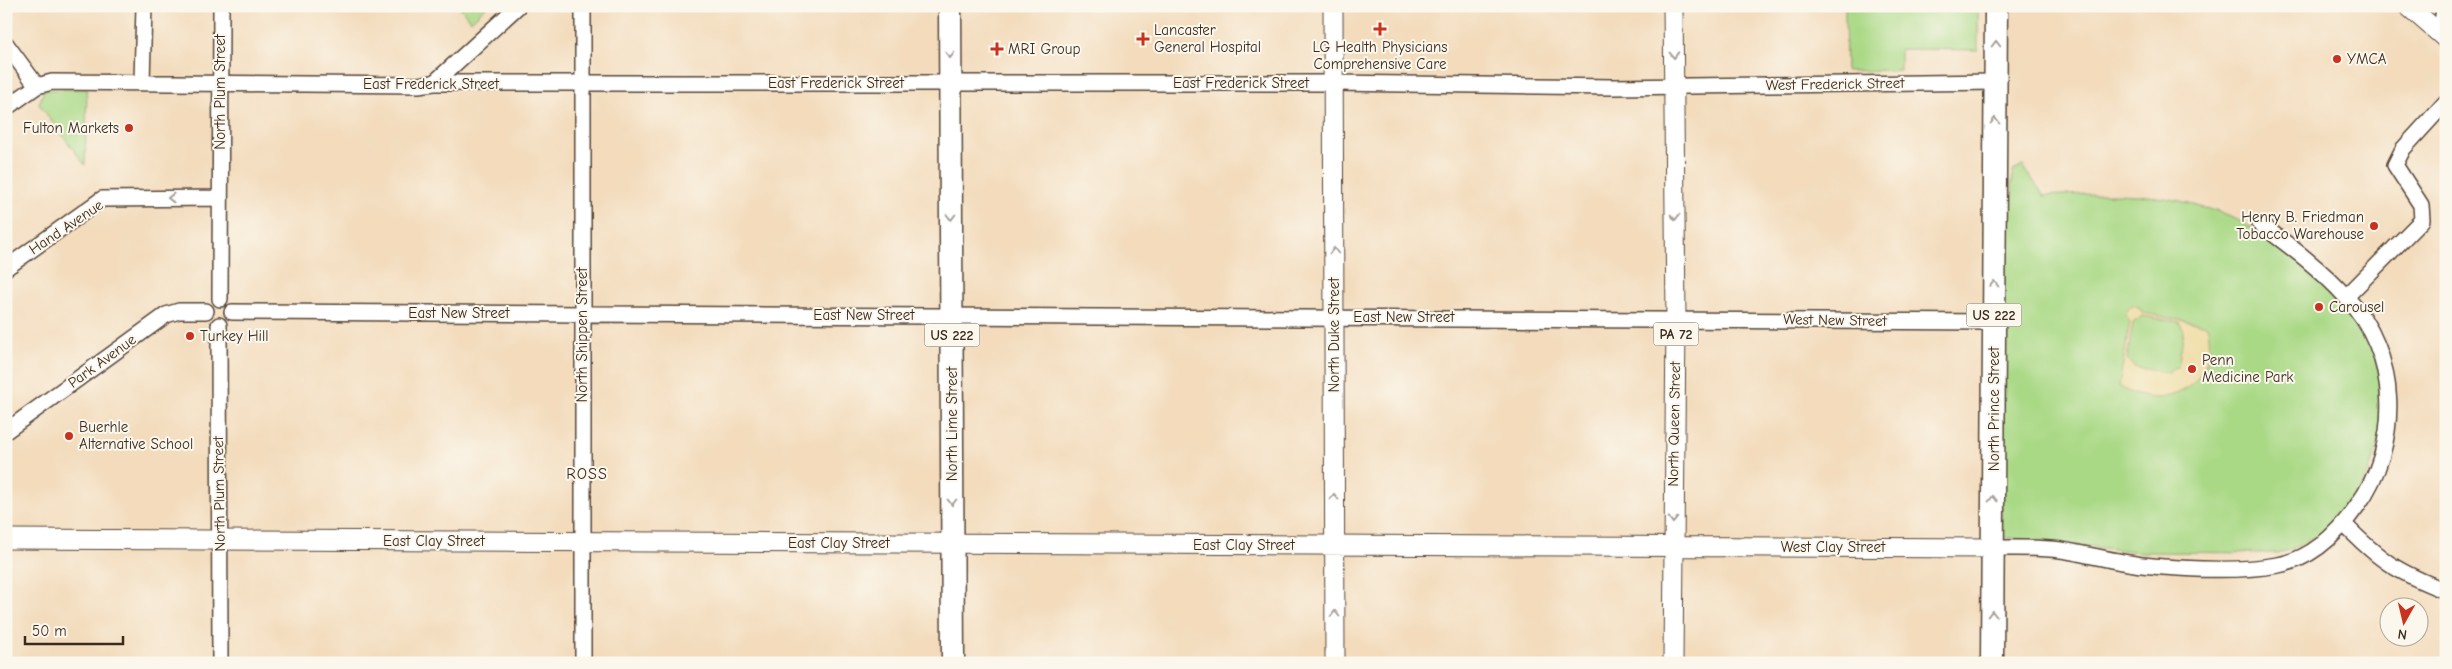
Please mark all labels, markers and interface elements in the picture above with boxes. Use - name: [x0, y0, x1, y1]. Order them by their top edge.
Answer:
- place label: Lancaster General Hospital: [1154, 21, 1261, 56]
- marker: LG Health Physicians Comprehensive Care: [1373, 22, 1387, 36]
- marker: Lancaster General Hospital: [1136, 32, 1150, 46]
- street label: North Plum Street: [211, 34, 229, 150]
- place label: LG Health Physicians Comprehensive Care: [1312, 38, 1448, 73]
- place label: MRI Group: [1008, 40, 1080, 58]
- one-way arrow: [1991, 40, 2001, 48]
- marker: MRI Group: [990, 42, 1004, 56]
- place label: YMCA: [2347, 50, 2387, 68]
- one-way arrow: [945, 51, 956, 59]
- one-way arrow: [1668, 51, 1679, 59]
- marker: YMCA: [2331, 53, 2343, 65]
- street label: East Frederick Street: [768, 74, 905, 92]
- street label: East Frederick Street: [1173, 74, 1310, 92]
- street label: West Frederick Street: [1765, 74, 1905, 94]
- street label: East Frederick Street: [363, 75, 500, 93]
- one-way arrow: [1990, 117, 2000, 125]
- place label: Fulton Markets: [23, 119, 119, 137]
- marker: Fulton Markets: [123, 122, 135, 134]
- one-way arrow: [167, 193, 174, 203]
- street label: Hand Avenue: [26, 195, 107, 258]
- place label: Henry B. Friedman Tobacco Warehouse: [2236, 208, 2364, 243]
- one-way arrow: [946, 214, 956, 222]
- one-way arrow: [1670, 214, 1680, 222]
- marker: Henry B. Friedman Tobacco Warehouse: [2368, 220, 2380, 232]
- one-way arrow: [1329, 247, 1339, 254]
- street label: North Shippen Street: [573, 267, 591, 403]
- street label: North Duke Street: [1325, 277, 1343, 393]
- one-way arrow: [1989, 280, 1999, 288]
- place label: Carousel: [2329, 298, 2384, 316]
- marker: Carousel: [2313, 301, 2325, 313]
- street label: East New Street: [408, 304, 510, 322]
- road number: US 222: [1966, 304, 2022, 326]
- street label: East New Street: [813, 306, 915, 324]
- street label: East New Street: [1353, 308, 1455, 326]
- street label: West New Street: [1783, 310, 1888, 330]
- road number: PA 72: [1654, 322, 1698, 346]
- road number: US 222: [924, 324, 980, 346]
- place label: Turkey Hill: [200, 327, 268, 345]
- street label: Park Avenue: [65, 330, 140, 392]
- marker: Turkey Hill: [184, 330, 196, 342]
- street label: North Prince Street: [1985, 346, 2003, 471]
- place label: Penn Medicine Park: [2202, 351, 2294, 386]
- street label: North Queen Street: [1664, 361, 1684, 487]
- marker: Penn Medicine Park: [2186, 363, 2198, 375]
- street label: North Lime Street: [943, 366, 961, 481]
- place label: Buerhle Alternative School: [79, 418, 193, 453]
- marker: Buerhle Alternative School: [63, 430, 75, 442]
- street label: North Plum Street: [209, 435, 229, 552]
- district label: ROSS: [566, 465, 608, 483]
- one-way arrow: [1329, 492, 1339, 500]
- one-way arrow: [1988, 495, 1998, 502]
- one-way arrow: [947, 499, 957, 507]
- one-way arrow: [1668, 516, 1678, 524]
- street label: East Clay Street: [383, 532, 486, 550]
- street label: East Clay Street: [788, 534, 891, 552]
- street label: East Clay Street: [1193, 536, 1296, 554]
- street label: West Clay Street: [1781, 538, 1886, 556]
- north arrow: [2380, 596, 2430, 646]
- one-way arrow: [1330, 610, 1340, 618]
- one-way arrow: [1987, 610, 1997, 618]
- scale bar: [25, 614, 122, 646]
- text: 50 m: [32, 622, 67, 640]
- text: N: [2397, 625, 2408, 643]

